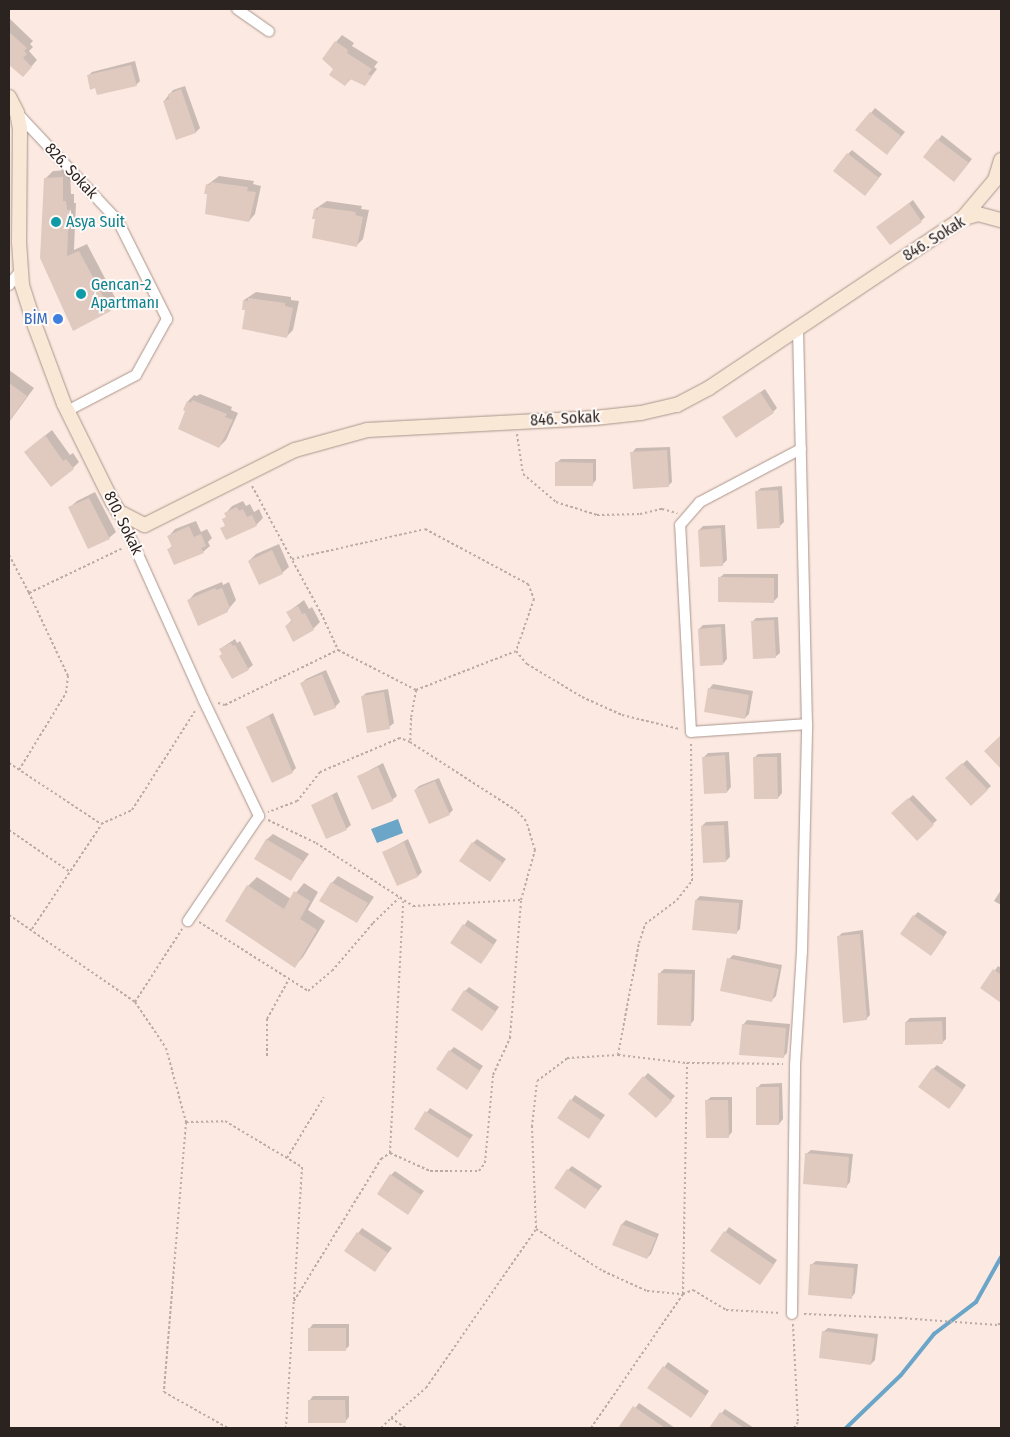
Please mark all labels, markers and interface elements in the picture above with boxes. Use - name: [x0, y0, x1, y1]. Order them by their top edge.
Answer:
- street label: 826. Sokak: [40, 139, 102, 203]
- place label: Asya Suit: [66, 212, 125, 232]
- street label: 846. Sokak: [899, 212, 969, 266]
- marker: Asya Suit: [50, 216, 62, 228]
- place label: Gencan-2 Apartmanı: [91, 275, 159, 313]
- marker: Gencan-2 Apartmanı: [75, 288, 87, 300]
- place label: BİM: [24, 309, 48, 329]
- marker: BİM: [52, 313, 64, 325]
- street label: 846. Sokak: [530, 408, 600, 430]
- street label: 810. Sokak: [99, 488, 147, 558]

